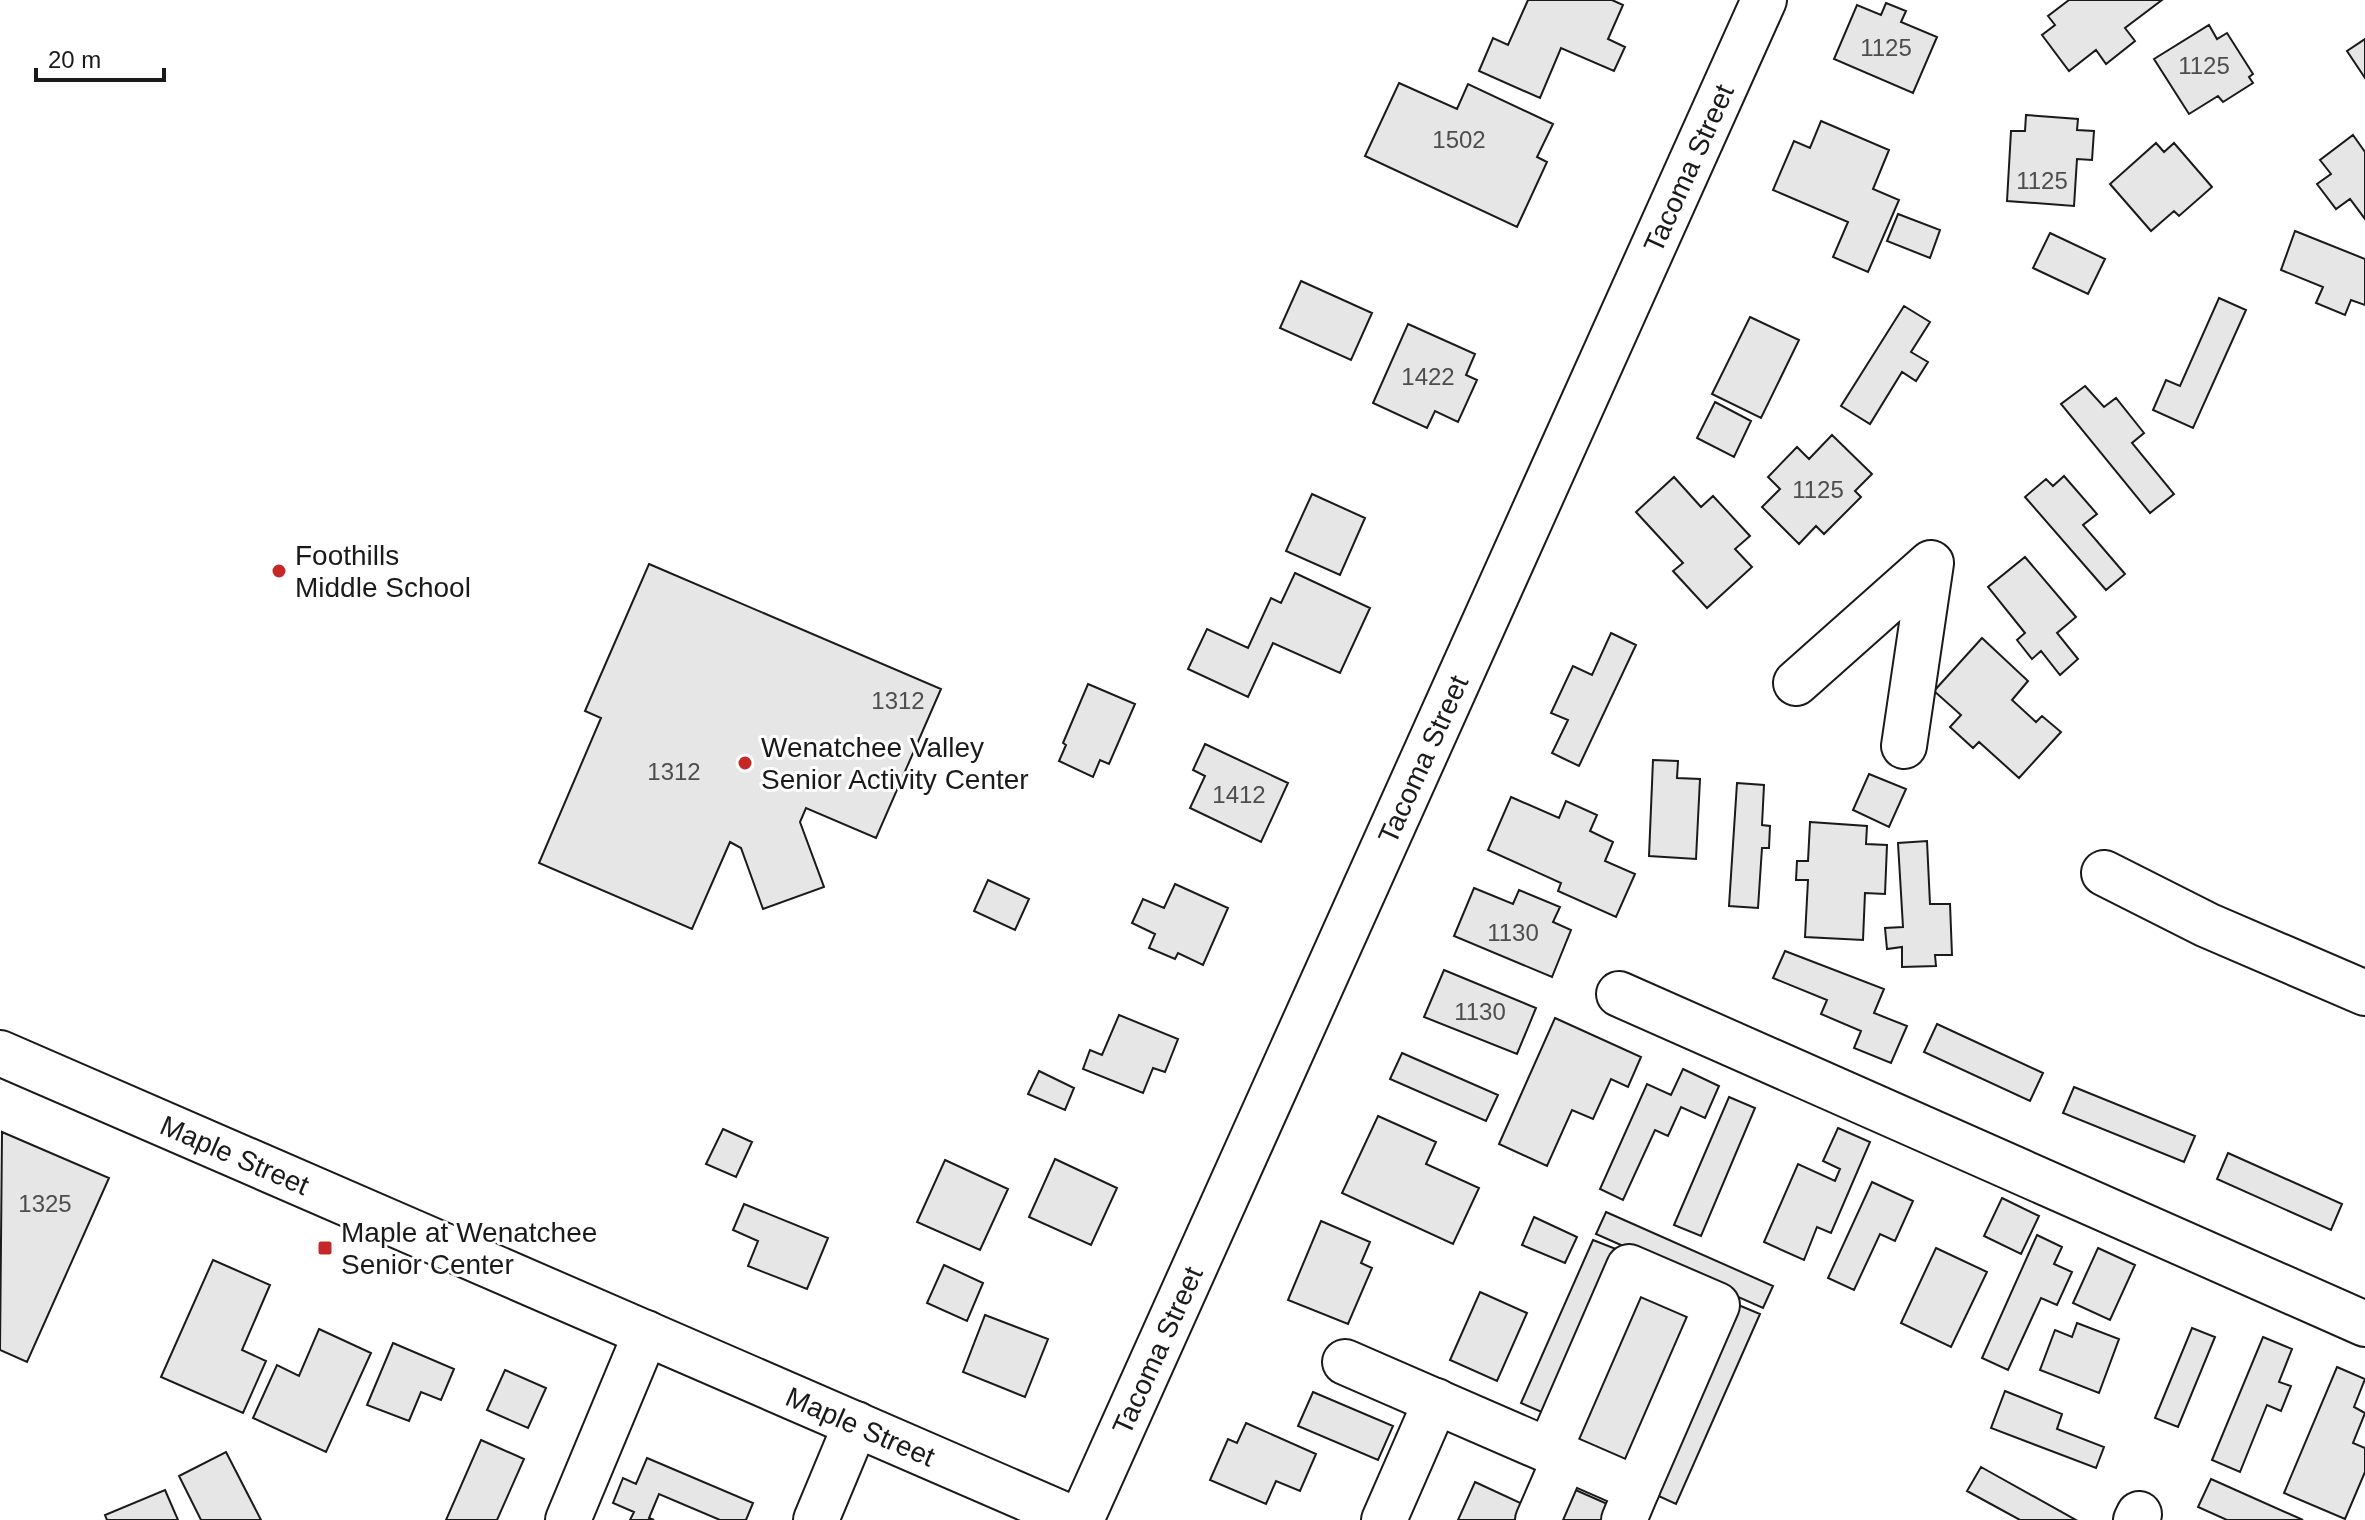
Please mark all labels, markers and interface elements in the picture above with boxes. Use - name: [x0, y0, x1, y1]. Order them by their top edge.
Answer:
- scale bar: [36, 32, 164, 82]
- house number: 1125: [1860, 34, 1912, 61]
- text: 20 m: [48, 46, 101, 73]
- house number: 1125: [2178, 52, 2230, 79]
- street label: Tacoma Street: [1638, 79, 1740, 257]
- house number: 1502: [1432, 126, 1486, 153]
- house number: 1125: [2016, 167, 2068, 194]
- house number: 1422: [1401, 363, 1455, 390]
- house number: 1125: [1792, 476, 1844, 503]
- place label: Foothills Middle School: [295, 540, 471, 603]
- marker: Foothills Middle School: [270, 562, 288, 580]
- street label: Tacoma Street: [1372, 671, 1475, 848]
- house number: 1312: [871, 687, 925, 714]
- place label: Wenatchee Valley Senior Activity Center: [761, 732, 1029, 795]
- marker: Wenatchee Valley Senior Activity Center: [736, 754, 754, 772]
- house number: 1312: [647, 758, 701, 785]
- house number: 1412: [1212, 781, 1266, 808]
- house number: 1130: [1487, 919, 1539, 946]
- house number: 1130: [1454, 998, 1506, 1025]
- street label: Maple Street: [156, 1110, 314, 1201]
- house number: 1325: [18, 1190, 72, 1217]
- place label: Maple at Wenatchee Senior Center: [341, 1217, 597, 1280]
- marker: Maple at Wenatchee Senior Center: [316, 1239, 334, 1257]
- street label: Tacoma Street: [1107, 1262, 1209, 1439]
- street label: Maple Street: [781, 1381, 939, 1473]

